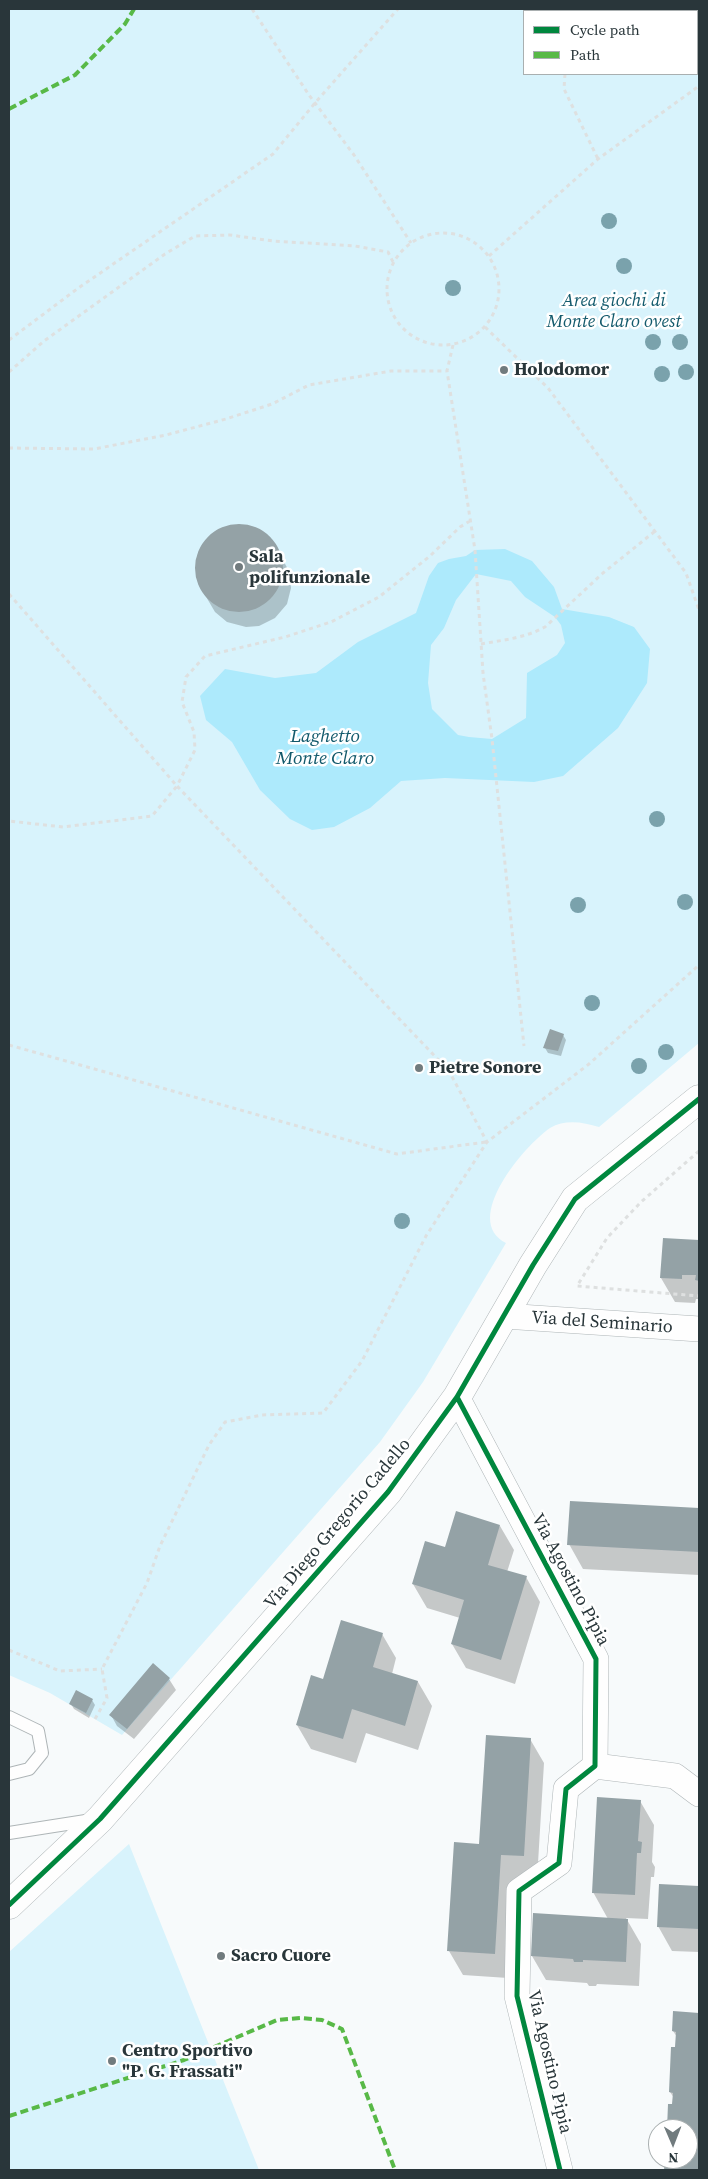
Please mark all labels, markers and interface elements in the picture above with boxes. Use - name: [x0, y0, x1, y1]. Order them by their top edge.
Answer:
- legend: [523, 10, 698, 75]
- text: Cycle path: [570, 19, 640, 40]
- text: Path: [570, 44, 600, 65]
- park label: Area giochi di Monte Claro ovest: [547, 290, 681, 332]
- place label: Holodomor: [514, 359, 609, 381]
- marker: Holodomor: [498, 364, 510, 376]
- place label: Sala polifunzionale: [249, 546, 370, 588]
- marker: Sala polifunzionale: [233, 561, 245, 573]
- water label: Laghetto Monte Claro: [276, 726, 374, 770]
- place label: Pietre Sonore: [429, 1057, 541, 1079]
- marker: Pietre Sonore: [413, 1062, 425, 1074]
- street label: Via del Seminario: [530, 1307, 674, 1339]
- street label: Via Diego Gregorio Cadello: [260, 1434, 416, 1614]
- street label: Via Agostino Pipia: [526, 1510, 614, 1650]
- place label: Sacro Cuore: [231, 1945, 331, 1967]
- marker: Sacro Cuore: [215, 1950, 227, 1962]
- street label: Via Agostino Pipia: [522, 1988, 576, 2136]
- place label: Centro Sportivo "P. G. Frassati": [122, 2040, 253, 2082]
- marker: Centro Sportivo "P. G. Frassati": [106, 2055, 118, 2067]
- north arrow: [648, 2119, 698, 2169]
- text: N: [668, 2148, 679, 2168]

